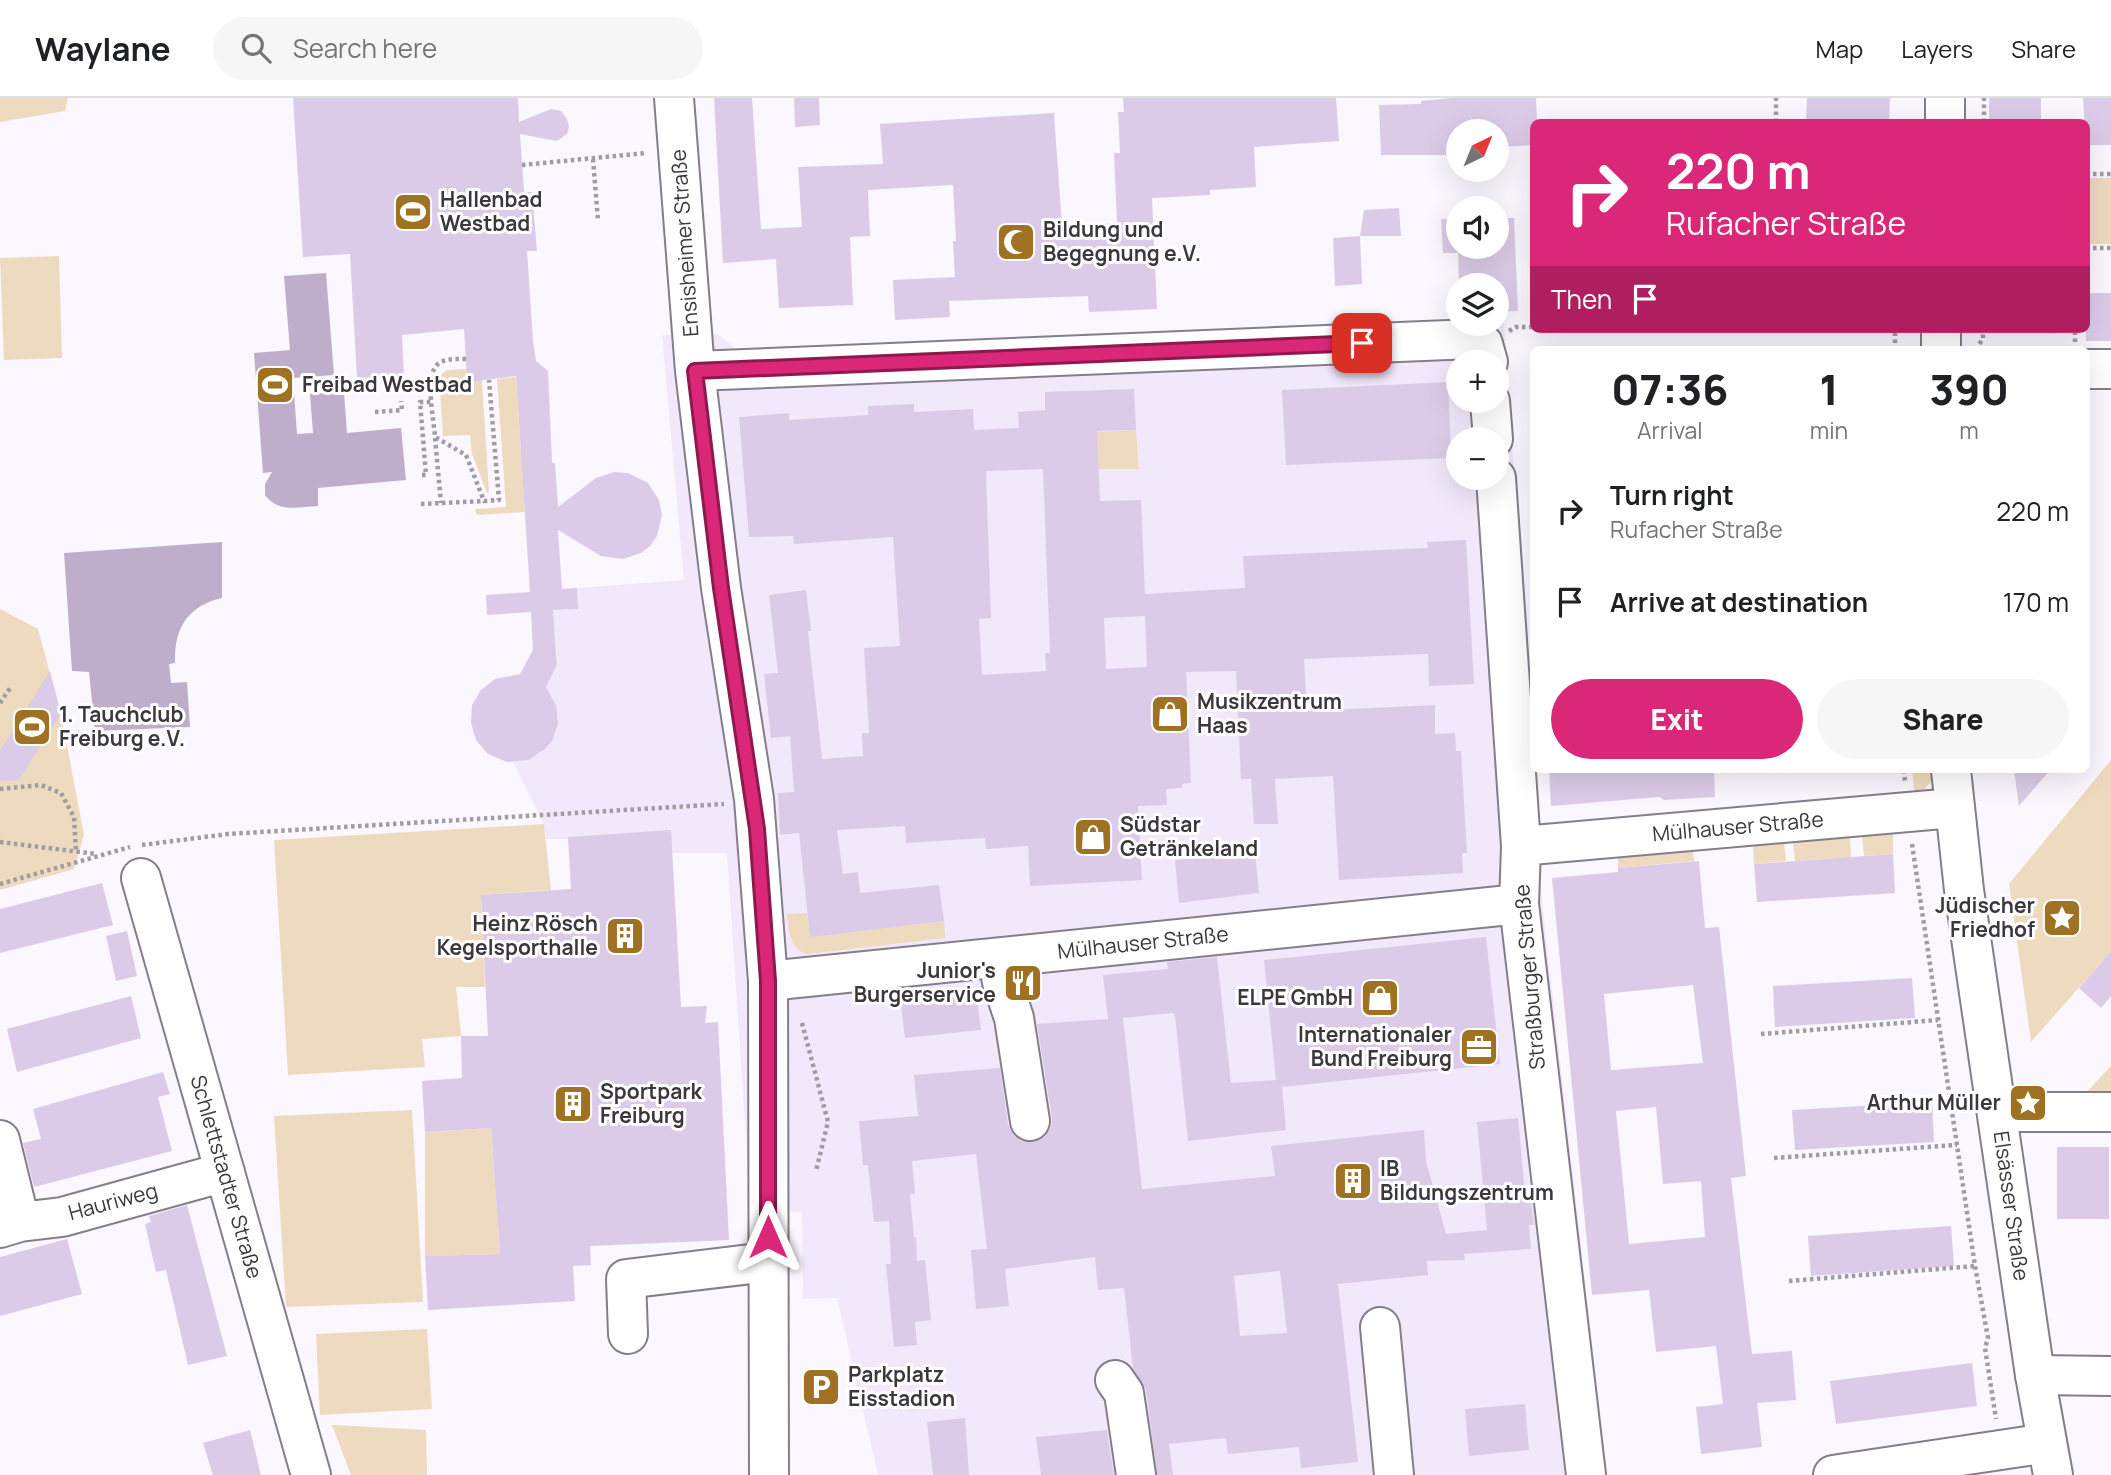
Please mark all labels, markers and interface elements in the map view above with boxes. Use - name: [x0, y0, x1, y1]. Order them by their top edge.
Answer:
- search box: [213, 17, 703, 80]
- text: Waylane: [35, 26, 171, 71]
- icon: search: [237, 29, 275, 67]
- text: Search here: [293, 30, 437, 66]
- text: Map: [1816, 32, 1863, 65]
- text: Layers: [1901, 32, 1973, 65]
- text: Share: [2011, 32, 2076, 65]
- north arrow: [1446, 119, 1508, 182]
- map controls: [1446, 119, 1509, 490]
- text: 220 m: [1666, 137, 1810, 204]
- icon: right: [1551, 147, 1642, 238]
- street label: Ensisheimer Straße: [663, 148, 705, 338]
- place label: Hallenbad Westbad: [440, 185, 542, 237]
- sports icon: Hallenbad Westbad: [392, 191, 434, 233]
- button: sound: [1446, 196, 1509, 259]
- text: Rufacher Straße: [1666, 201, 1906, 245]
- place label: Bildung und Begegnung e.V.: [1043, 215, 1201, 267]
- mosque icon: Bildung und Begegnung e.V.: [995, 221, 1037, 263]
- button: layers: [1446, 273, 1509, 336]
- icon: arrive: [1626, 280, 1664, 318]
- text: Then: [1551, 281, 1612, 317]
- pin: [1332, 313, 1392, 373]
- icon: arrive: [1343, 324, 1381, 362]
- button: +: [1446, 350, 1509, 413]
- text: 07:36: [1611, 360, 1728, 418]
- text: 1: [1819, 360, 1838, 418]
- text: 390: [1929, 360, 2009, 418]
- sports icon: Freibad Westbad: [254, 364, 296, 406]
- place label: Freibad Westbad: [302, 370, 472, 398]
- text: Arrival: [1637, 414, 1703, 446]
- text: min: [1810, 414, 1848, 446]
- text: m: [1959, 414, 1979, 446]
- button: −: [1446, 427, 1509, 490]
- text: Turn right: [1610, 477, 1734, 513]
- icon: right: [1551, 492, 1589, 530]
- text: 220 m: [1996, 493, 2069, 529]
- text: Rufacher Straße: [1610, 513, 1783, 545]
- icon: arrive: [1551, 583, 1589, 621]
- text: Arrive at destination: [1610, 584, 1868, 620]
- text: 170 m: [2003, 584, 2069, 620]
- button: Exit: [1551, 679, 1803, 759]
- button: Share: [1817, 679, 2069, 759]
- place label: Musikzentrum Haas: [1197, 687, 1342, 739]
- shop icon: Musikzentrum Haas: [1149, 693, 1191, 735]
- place label: 1. Tauchclub Freiburg e.V.: [59, 700, 185, 752]
- sports icon: 1. Tauchclub Freiburg e.V.: [11, 706, 53, 748]
- street label: Mülhauser Straße: [1651, 805, 1825, 847]
- place label: Südstar Getränkeland: [1120, 810, 1258, 862]
- shop icon: Südstar Getränkeland: [1072, 816, 1114, 858]
- street label: Straßburger Straße: [1507, 883, 1551, 1071]
- place label: Jüdischer Friedhof: [1935, 891, 2035, 943]
- place icon: Jüdischer Friedhof: [2041, 897, 2083, 939]
- place label: Heinz Rösch Kegelsporthalle: [437, 909, 598, 961]
- building icon: Heinz Rösch Kegelsporthalle: [604, 915, 646, 957]
- street label: Mülhauser Straße: [1056, 919, 1230, 965]
- place label: Junior's Burgerservice: [854, 956, 996, 1008]
- restaurant icon: Junior's Burgerservice: [1002, 962, 1044, 1004]
- shop icon: ELPE GmbH: [1359, 977, 1401, 1019]
- place label: ELPE GmbH: [1237, 983, 1353, 1011]
- place label: Internationaler Bund Freiburg: [1298, 1020, 1452, 1072]
- office icon: Internationaler Bund Freiburg: [1458, 1026, 1500, 1068]
- street label: Schlettstadter Straße: [185, 1072, 269, 1282]
- place label: Sportpark Freiburg: [600, 1077, 703, 1129]
- place icon: Arthur Müller: [2007, 1082, 2049, 1124]
- building icon: Sportpark Freiburg: [552, 1083, 594, 1125]
- place label: Arthur Müller: [1867, 1088, 2001, 1116]
- street label: Elsässer Straße: [1988, 1129, 2036, 1282]
- place label: IB Bildungszentrum: [1380, 1154, 1554, 1206]
- building icon: IB Bildungszentrum: [1332, 1160, 1374, 1202]
- street label: Hauriweg: [65, 1176, 161, 1226]
- position arrow: [731, 1200, 805, 1274]
- place label: Parkplatz Eisstadion: [848, 1360, 955, 1412]
- parking icon: Parkplatz Eisstadion: [800, 1366, 842, 1408]

